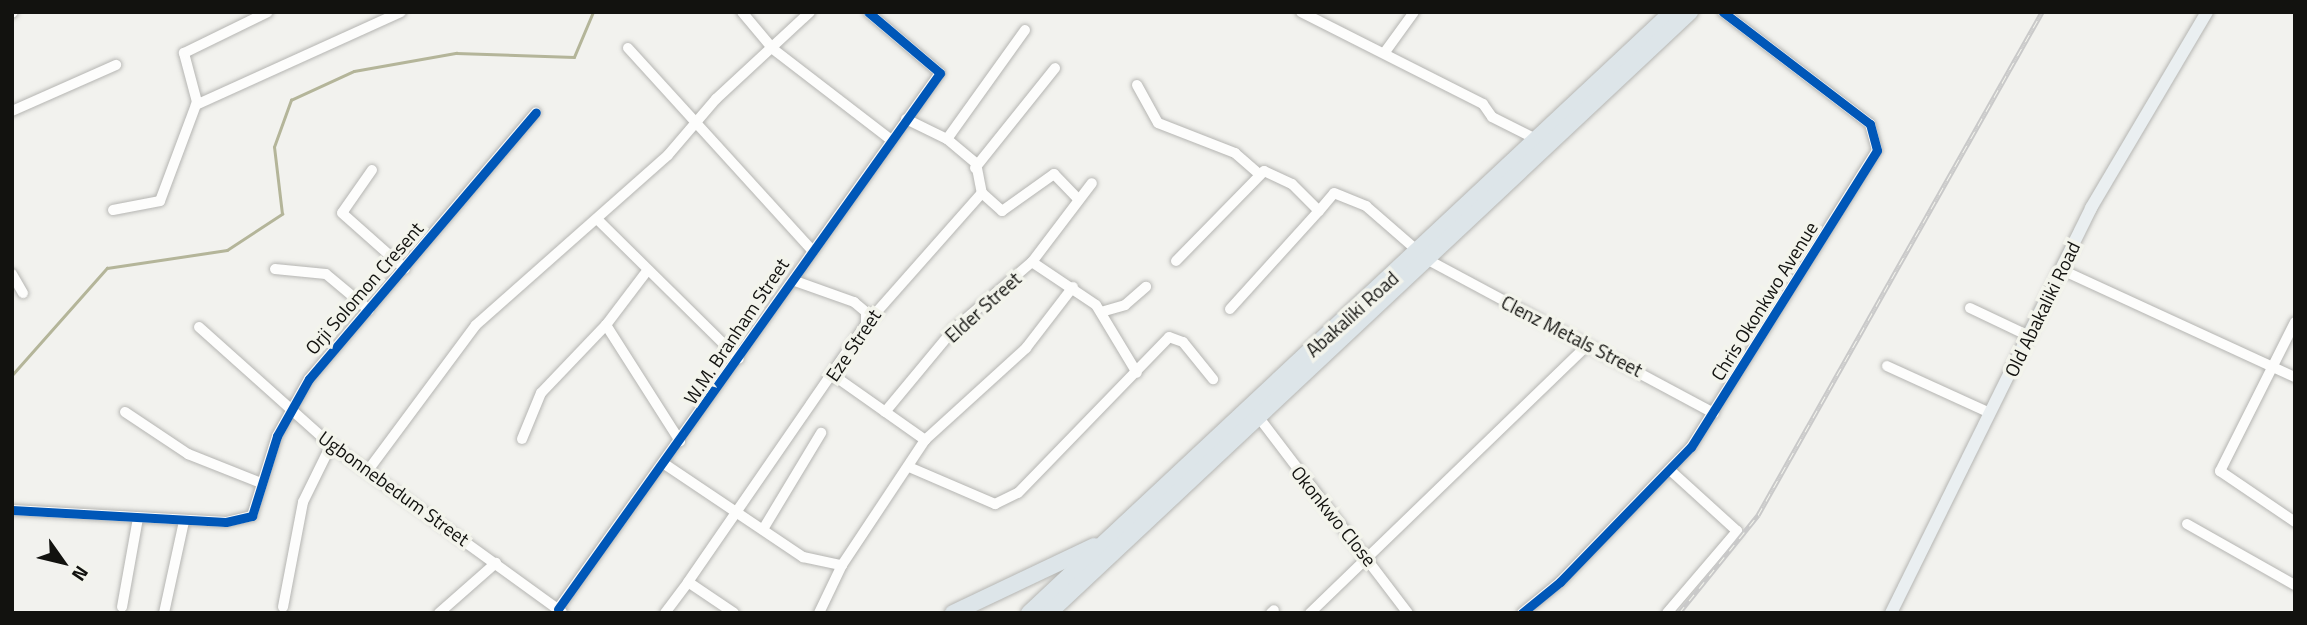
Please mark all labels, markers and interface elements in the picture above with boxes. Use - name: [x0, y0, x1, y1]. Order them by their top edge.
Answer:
- street label: Orji Solomon Cresent: [300, 217, 428, 359]
- street label: Chris Okonkwo Avenue: [1706, 217, 1822, 385]
- street label: Old Abakaliki Road: [1999, 238, 2085, 380]
- street label: W.M. Branham Street: [679, 254, 793, 408]
- street label: Elder Street: [940, 267, 1026, 347]
- street label: Abakaliki Road: [1301, 267, 1403, 361]
- street label: Clenz Metals Street: [1498, 291, 1646, 381]
- street label: Eze Street: [821, 305, 885, 385]
- street label: Ugbonnebedum Street: [314, 426, 474, 550]
- street label: Okonkwo Close: [1287, 461, 1381, 571]
- north arrow: [28, 527, 98, 597]
- text: N: [65, 560, 97, 588]

